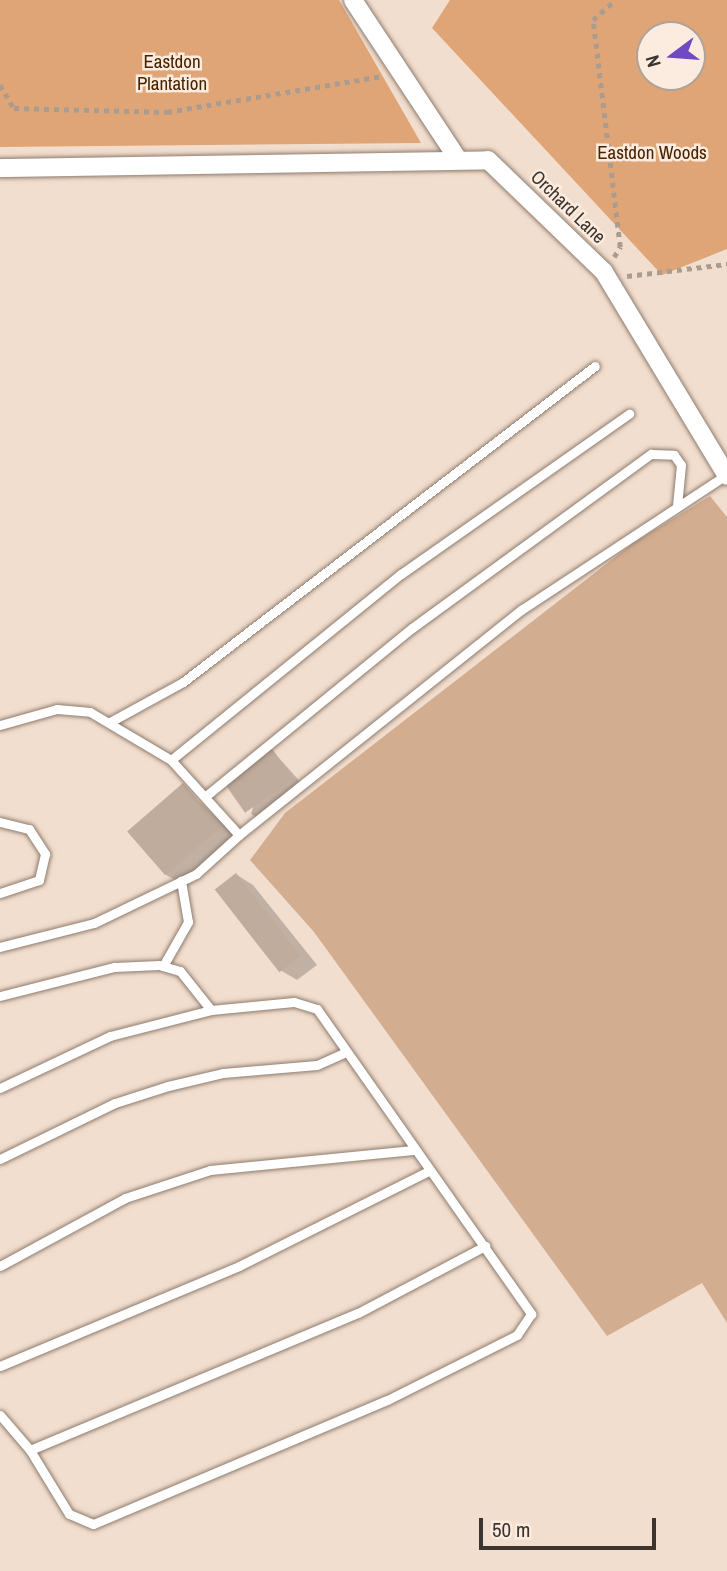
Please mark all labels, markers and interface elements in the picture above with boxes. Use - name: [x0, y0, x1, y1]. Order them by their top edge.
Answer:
- north arrow: [636, 21, 706, 91]
- park label: Eastdon Plantation: [137, 51, 207, 95]
- text: N: [639, 52, 667, 70]
- park label: Eastdon Woods: [597, 142, 707, 164]
- street label: Orchard Lane: [526, 166, 610, 248]
- scale bar: [482, 1504, 659, 1548]
- text: 50 m: [492, 1515, 530, 1544]

